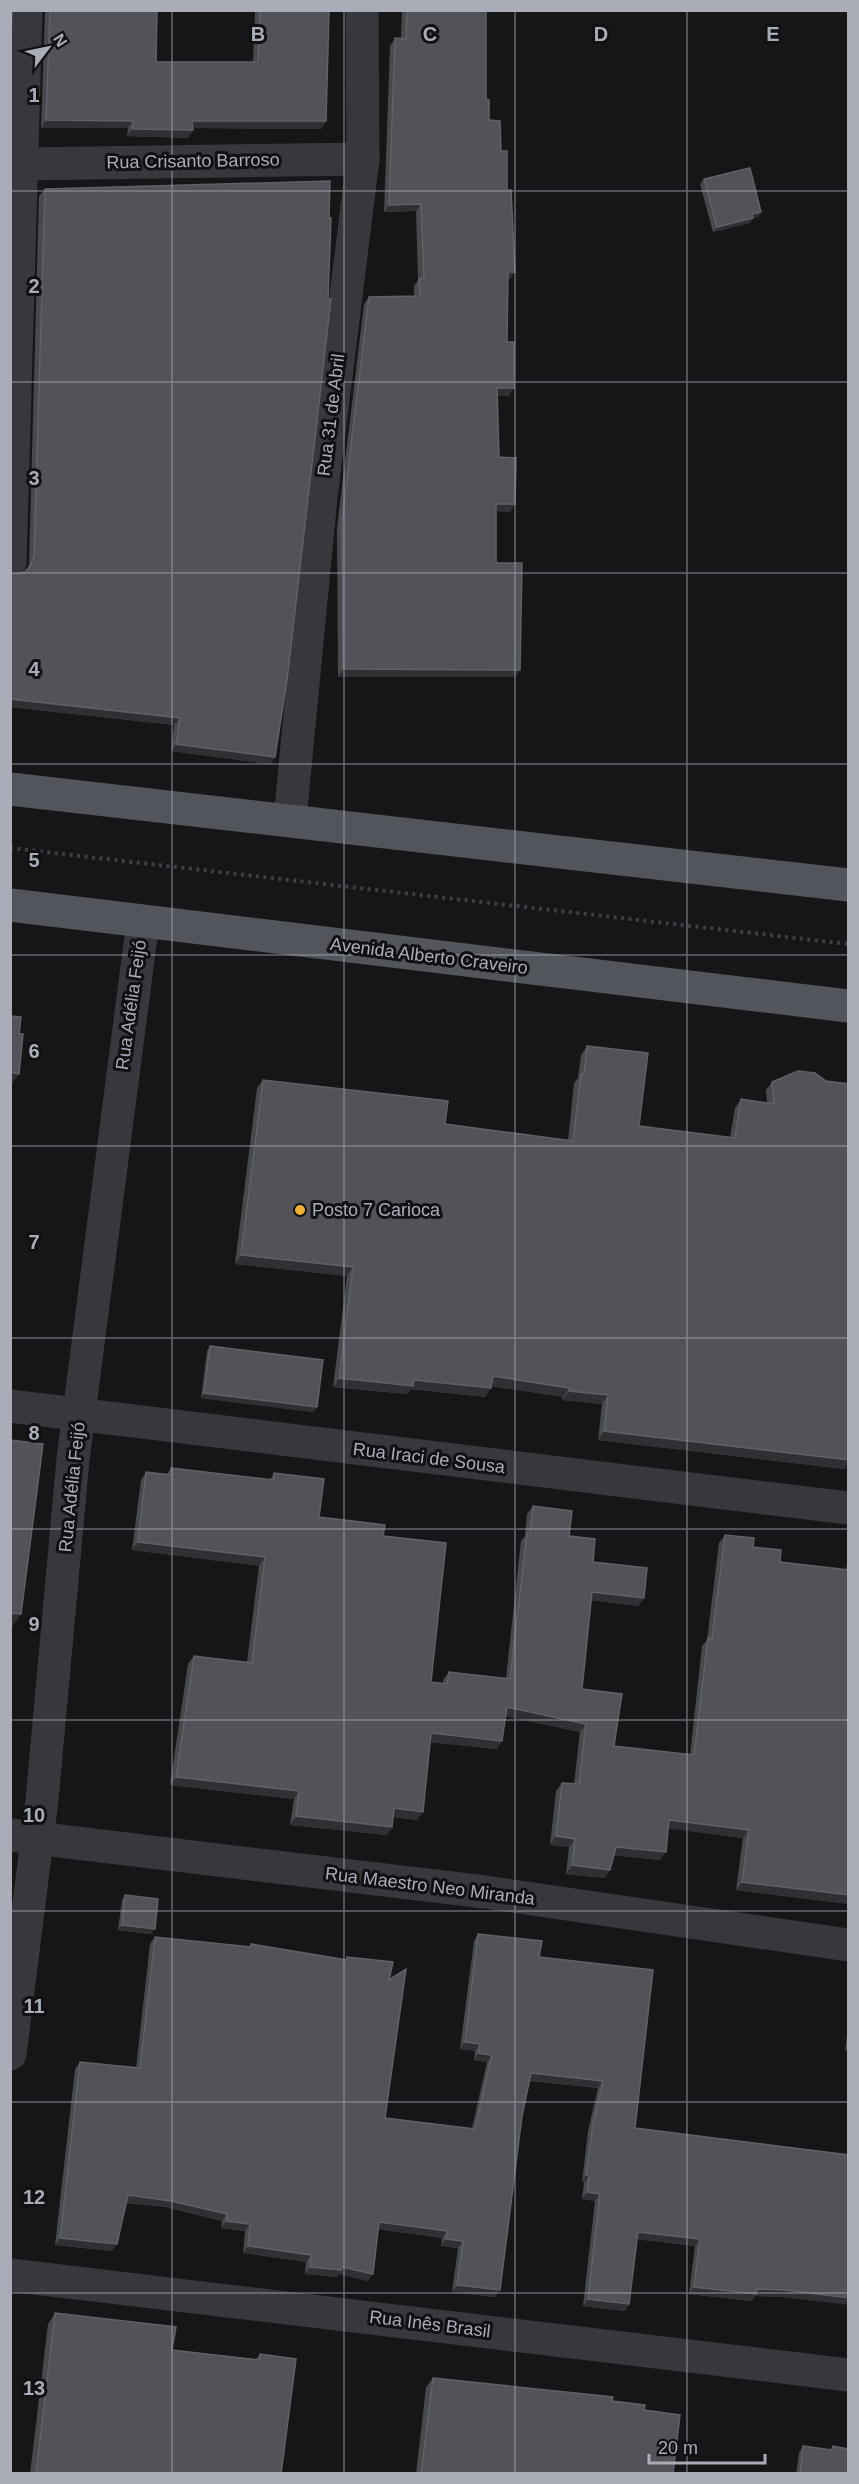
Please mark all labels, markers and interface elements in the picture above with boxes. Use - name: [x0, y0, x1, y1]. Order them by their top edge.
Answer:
- north arrow: [18, 18, 78, 78]
- text: B: [251, 23, 265, 45]
- text: C: [423, 23, 437, 45]
- text: D: [594, 23, 608, 45]
- text: E: [766, 23, 780, 45]
- text: N: [50, 31, 71, 50]
- text: 1: [28, 84, 40, 106]
- street label: Rua Crisanto Barroso: [106, 149, 280, 173]
- text: 2: [28, 275, 40, 297]
- street label: Rua 31 de Abril: [314, 353, 348, 477]
- text: 3: [28, 467, 40, 489]
- text: 4: [28, 658, 40, 680]
- text: 5: [28, 849, 40, 871]
- street label: Avenida Alberto Craveiro: [329, 934, 529, 978]
- street label: Rua Adélia Feijó: [112, 939, 150, 1071]
- text: 6: [28, 1040, 40, 1062]
- place label: Posto 7 Carioca: [312, 1200, 441, 1220]
- marker: Posto 7 Carioca: [293, 1203, 307, 1217]
- text: 7: [28, 1231, 40, 1253]
- street label: Rua Adélia Feijó: [55, 1421, 89, 1553]
- text: 8: [28, 1422, 40, 1444]
- street label: Rua Iraci de Sousa: [352, 1439, 507, 1477]
- text: 9: [28, 1613, 40, 1635]
- text: 10: [23, 1804, 45, 1826]
- street label: Rua Maestro Neo Miranda: [324, 1863, 537, 1909]
- text: 11: [23, 1995, 45, 2017]
- text: 12: [23, 2186, 45, 2208]
- street label: Rua Inês Brasil: [368, 2307, 492, 2341]
- text: 13: [23, 2377, 45, 2399]
- scale bar: [649, 2427, 764, 2465]
- text: 20 m: [658, 2438, 698, 2458]

